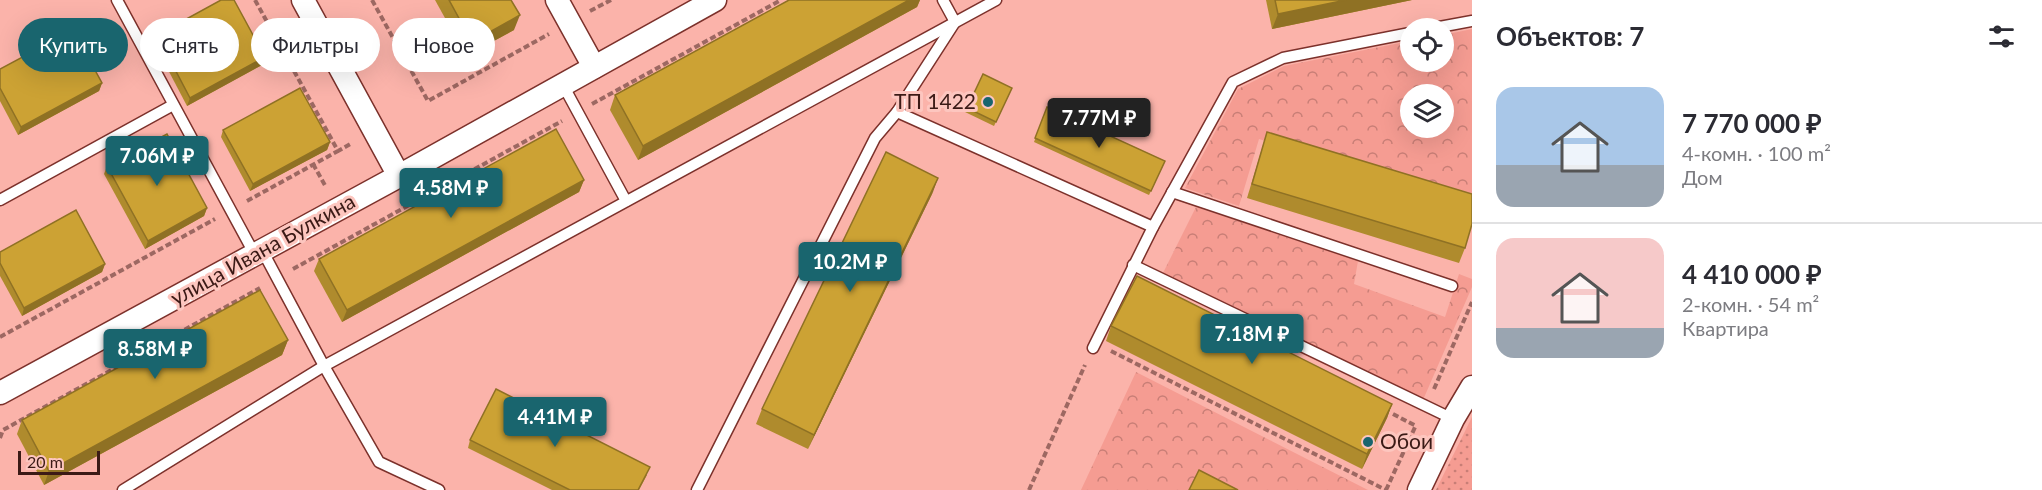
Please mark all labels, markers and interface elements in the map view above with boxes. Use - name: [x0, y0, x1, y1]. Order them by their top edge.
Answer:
- chip: Купить: [18, 18, 128, 72]
- chip: Снять: [140, 18, 239, 72]
- chip: Фильтры: [251, 18, 380, 72]
- chip: Новое: [392, 18, 495, 72]
- map controls: [1400, 18, 1454, 138]
- button: locate: [1400, 18, 1454, 72]
- text: Объектов: 7: [1496, 20, 1644, 52]
- icon: filters: [1985, 20, 2018, 53]
- button: layers: [1400, 84, 1454, 138]
- place label: ТП 1422: [894, 88, 976, 113]
- marker: ТП 1422: [981, 95, 995, 109]
- pin: 7.77M ₽: [1044, 98, 1154, 149]
- text: 7.77M ₽: [1062, 105, 1136, 129]
- text: 7 770 000 ₽: [1682, 107, 1822, 139]
- icon: home: [1544, 111, 1616, 183]
- pin: 7.06M ₽: [102, 136, 212, 187]
- text: 4-комн. · 100 m²: [1682, 141, 1831, 165]
- text: 7.06M ₽: [120, 143, 194, 167]
- text: Дом: [1682, 165, 1723, 189]
- pin: 4.58M ₽: [396, 168, 506, 219]
- text: 4.58M ₽: [414, 175, 488, 199]
- street label: улица Ивана Булкина: [166, 188, 359, 310]
- pin: 10.2M ₽: [795, 242, 905, 293]
- text: 10.2M ₽: [813, 249, 887, 273]
- text: 4 410 000 ₽: [1682, 258, 1822, 290]
- icon: home: [1544, 262, 1616, 334]
- text: 2-комн. · 54 m²: [1682, 292, 1819, 316]
- pin: 7.18M ₽: [1197, 314, 1307, 365]
- text: Квартира: [1682, 316, 1769, 340]
- text: 7.18M ₽: [1215, 321, 1289, 345]
- pin: 8.58M ₽: [100, 329, 210, 380]
- text: 8.58M ₽: [118, 336, 192, 360]
- pin: 4.41M ₽: [500, 397, 610, 448]
- text: 4.41M ₽: [518, 404, 592, 428]
- place label: Обои: [1380, 428, 1433, 453]
- marker: Обои: [1361, 435, 1375, 449]
- scale bar: [18, 448, 100, 476]
- text: 20 m: [27, 452, 63, 471]

